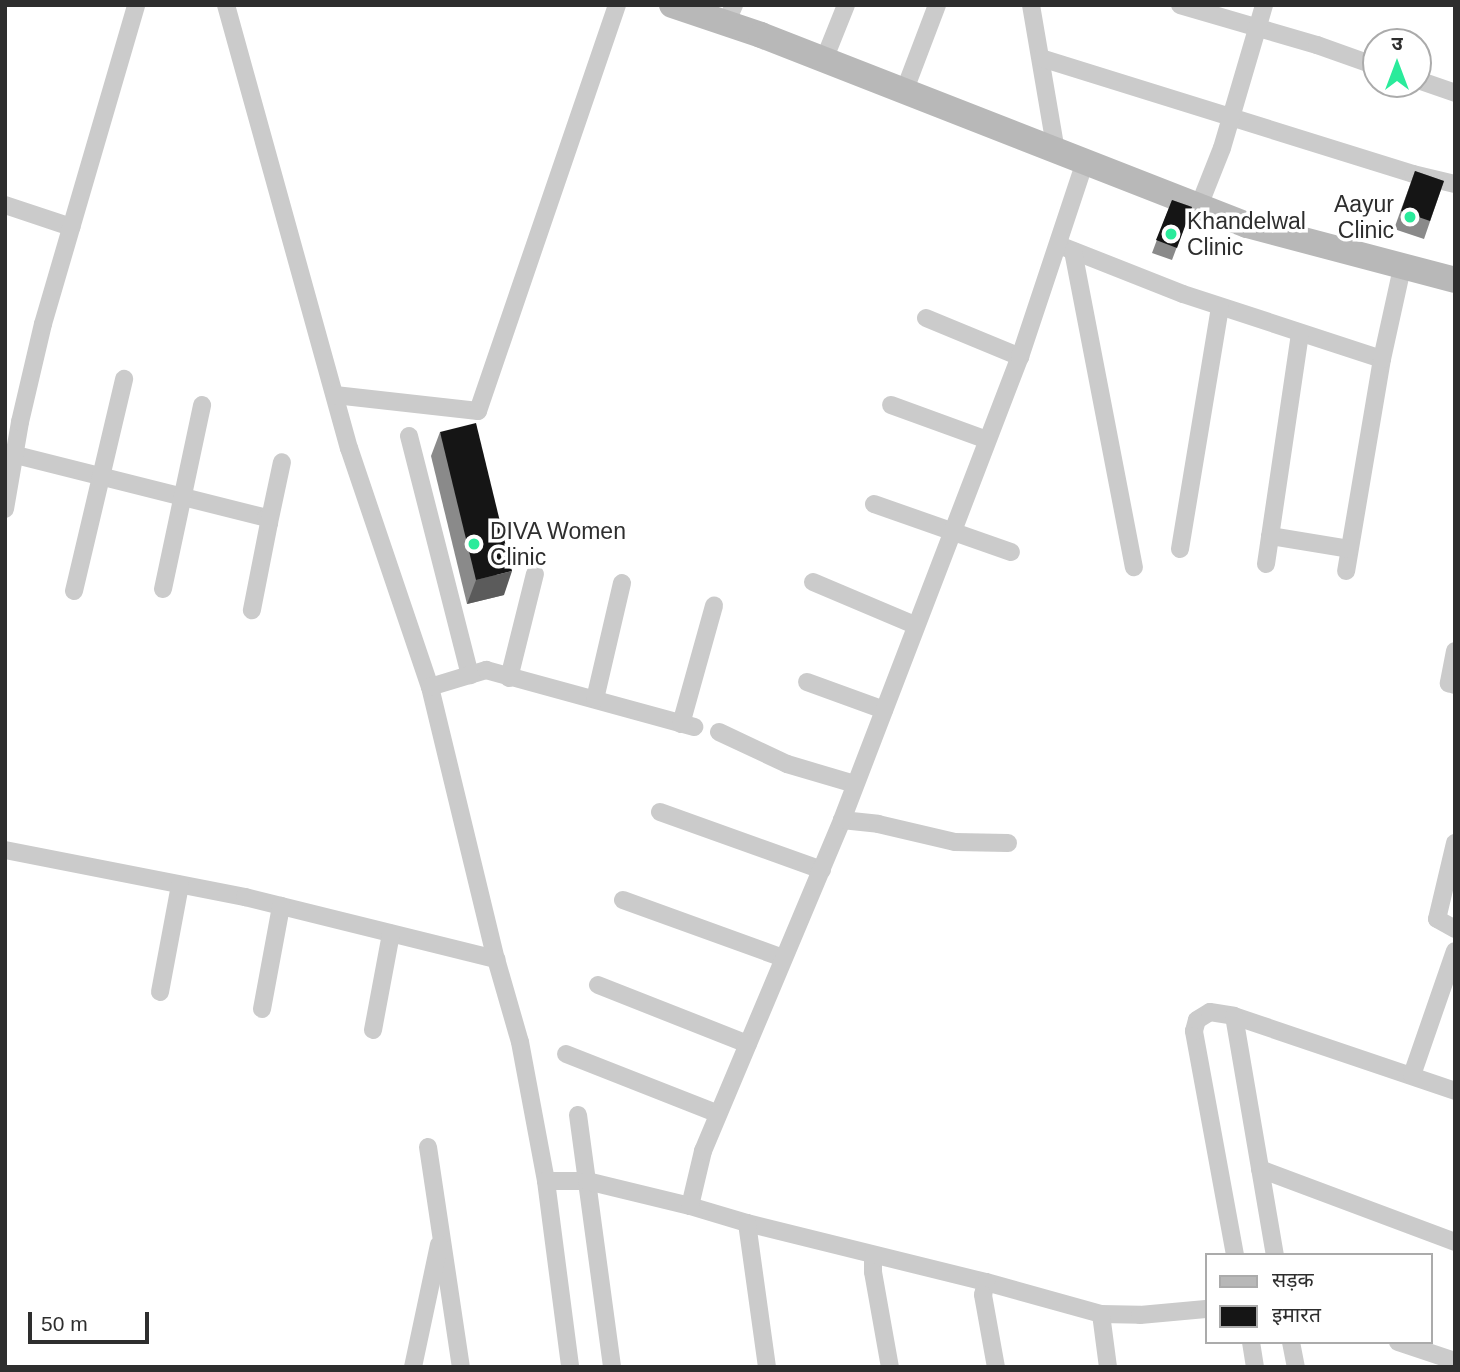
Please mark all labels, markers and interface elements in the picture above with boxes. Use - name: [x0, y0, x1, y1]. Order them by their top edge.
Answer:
- north arrow: [1362, 28, 1432, 98]
- text: उ: [1391, 33, 1403, 54]
- place label: Aayur Clinic: [1334, 190, 1394, 244]
- place label: Khandelwal Clinic: [1187, 207, 1306, 261]
- marker: Aayur Clinic: [1400, 207, 1420, 227]
- marker: Khandelwal Clinic: [1161, 224, 1181, 244]
- place label: DIVA Women Clinic: [490, 517, 627, 571]
- marker: DIVA Women Clinic: [464, 534, 484, 554]
- legend: [1204, 1253, 1432, 1344]
- text: सड़क: [1272, 1268, 1314, 1291]
- scale bar: [32, 1298, 152, 1342]
- text: इमारत: [1272, 1303, 1321, 1326]
- text: 50 m: [41, 1312, 88, 1335]

